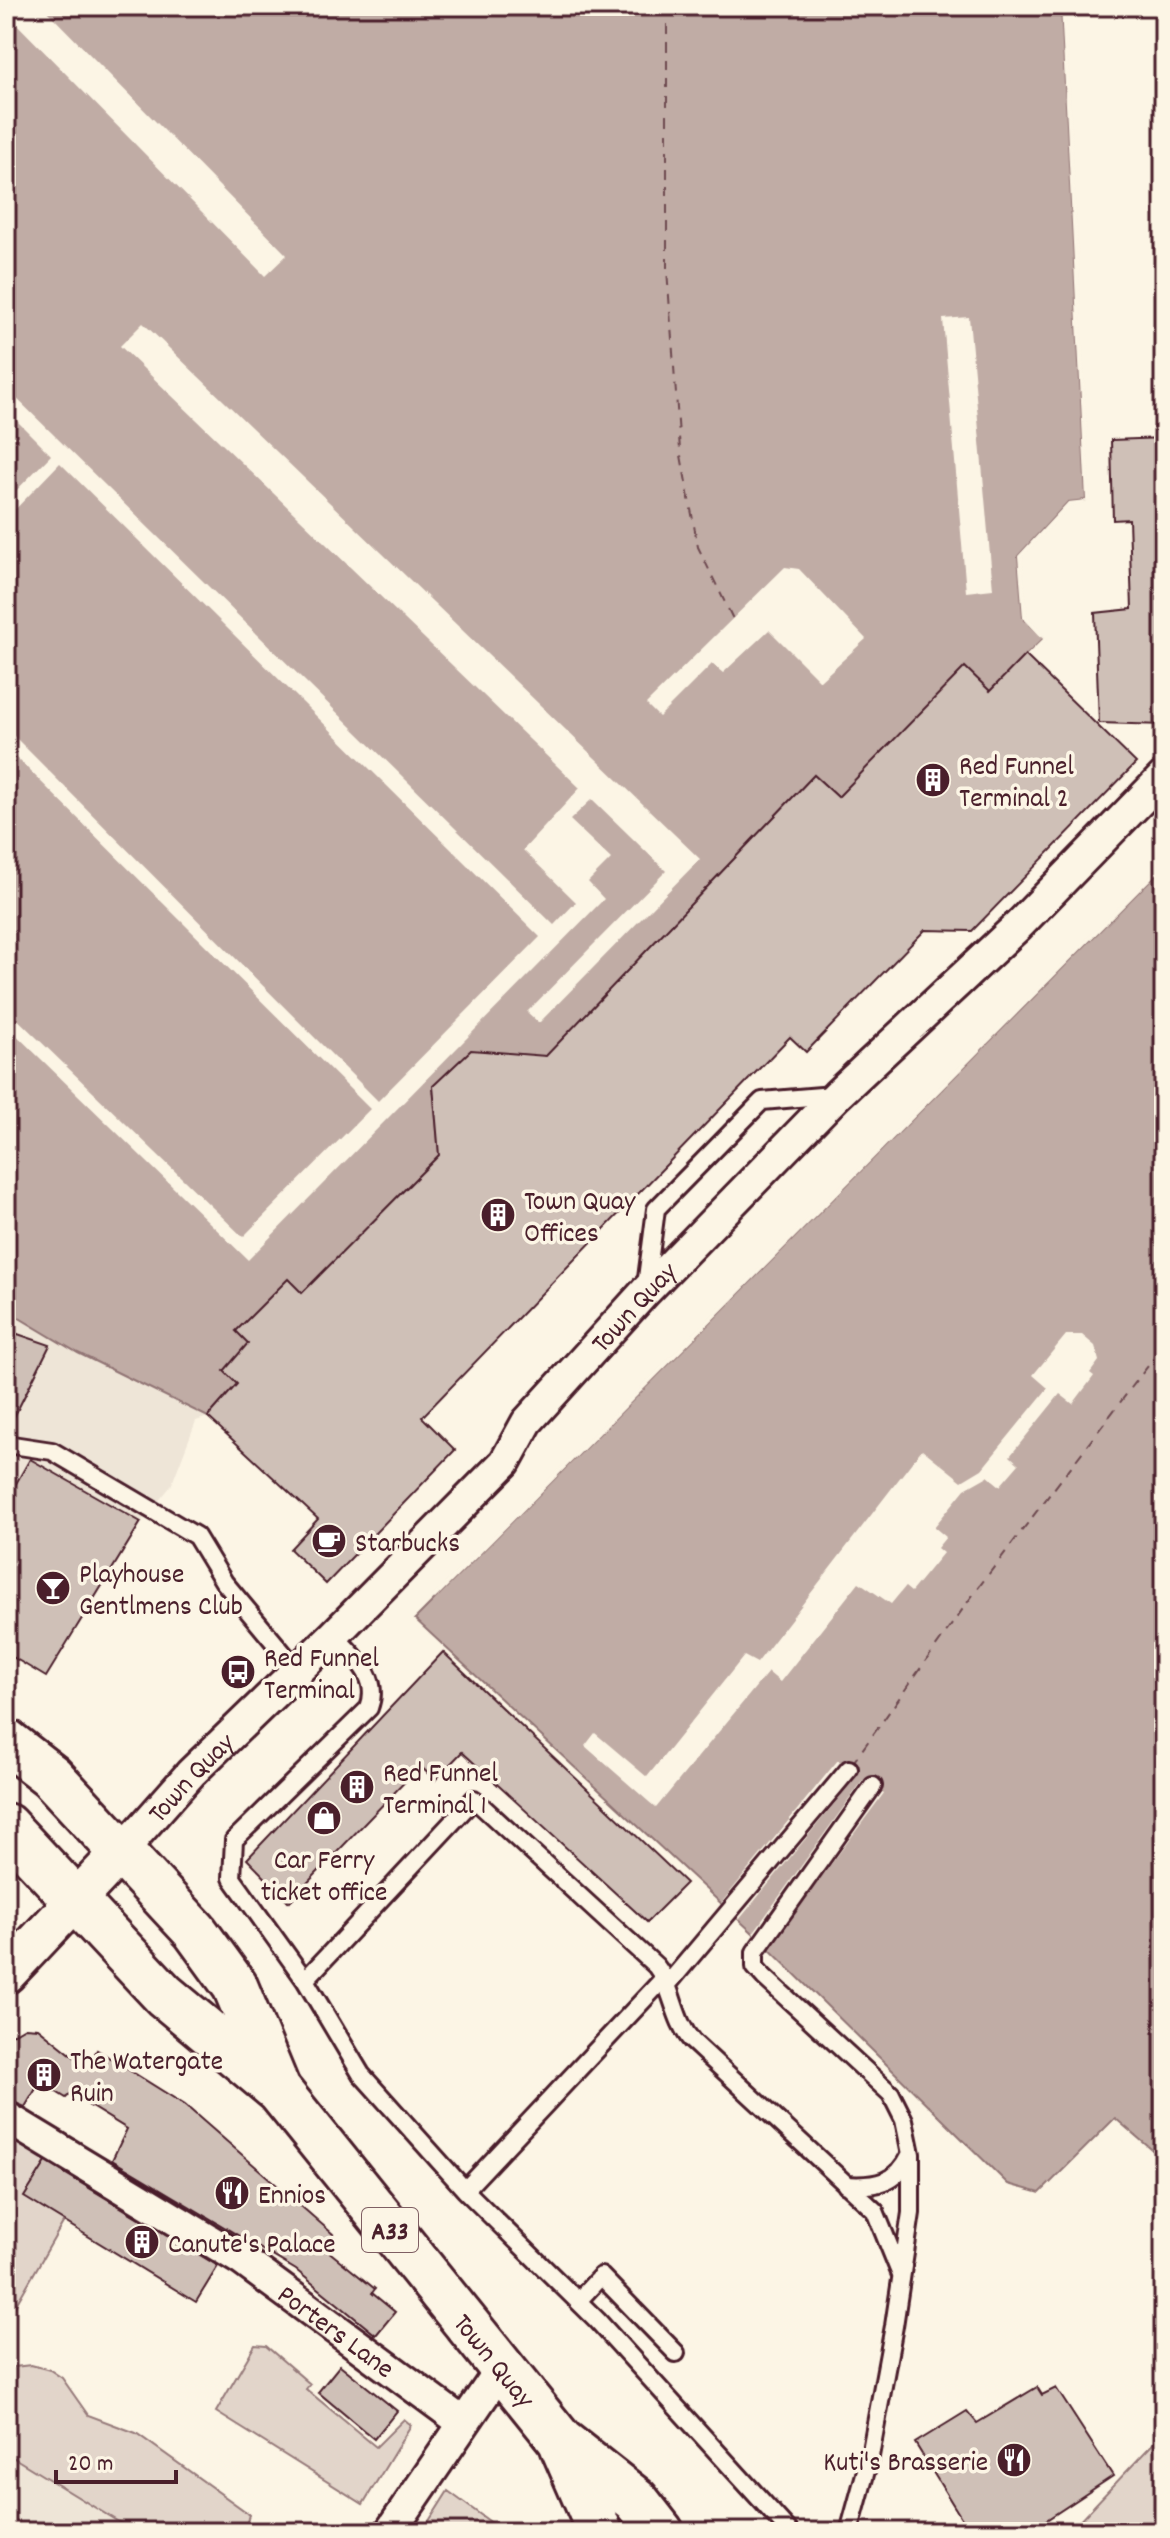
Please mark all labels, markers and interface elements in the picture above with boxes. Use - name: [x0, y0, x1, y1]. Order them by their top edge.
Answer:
- place label: Red Funnel Terminal 2: [959, 749, 1074, 821]
- building icon: Red Funnel Terminal 2: [914, 761, 952, 799]
- place label: Town Quay Offices: [524, 1184, 636, 1256]
- building icon: Town Quay Offices: [479, 1196, 517, 1234]
- street label: Town Quay: [584, 1255, 689, 1364]
- cafe icon: Starbucks: [310, 1522, 348, 1560]
- place label: Starbucks: [355, 1526, 460, 1566]
- place label: Playhouse Gentlmens Club: [79, 1557, 243, 1629]
- bar icon: Playhouse Gentlmens Club: [34, 1569, 72, 1607]
- place label: Red Funnel Terminal: [264, 1641, 379, 1713]
- bus stop icon: Red Funnel Terminal: [219, 1653, 257, 1691]
- street label: Town Quay: [140, 1726, 246, 1834]
- place label: Red Funnel Terminal 1: [383, 1756, 498, 1828]
- building icon: Red Funnel Terminal 1: [338, 1768, 376, 1806]
- shop icon: Car Ferry ticket office: [305, 1799, 343, 1837]
- place label: Car Ferry ticket office: [261, 1843, 387, 1915]
- place label: The Watergate Ruin: [70, 2044, 223, 2116]
- building icon: The Watergate Ruin: [25, 2056, 63, 2094]
- restaurant icon: Ennios: [213, 2174, 251, 2212]
- place label: Ennios: [258, 2178, 326, 2218]
- road number: A33: [362, 2208, 418, 2252]
- building icon: Canute's Palace: [123, 2223, 161, 2261]
- place label: Canute's Palace: [168, 2227, 336, 2267]
- street label: Porters Lane: [267, 2277, 401, 2391]
- street label: Town Quay: [441, 2307, 542, 2419]
- scale bar: [56, 2434, 176, 2484]
- restaurant icon: Kuti's Brasserie: [995, 2441, 1033, 2479]
- place label: Kuti's Brasserie: [823, 2445, 988, 2485]
- text: 20 m: [68, 2448, 114, 2482]

